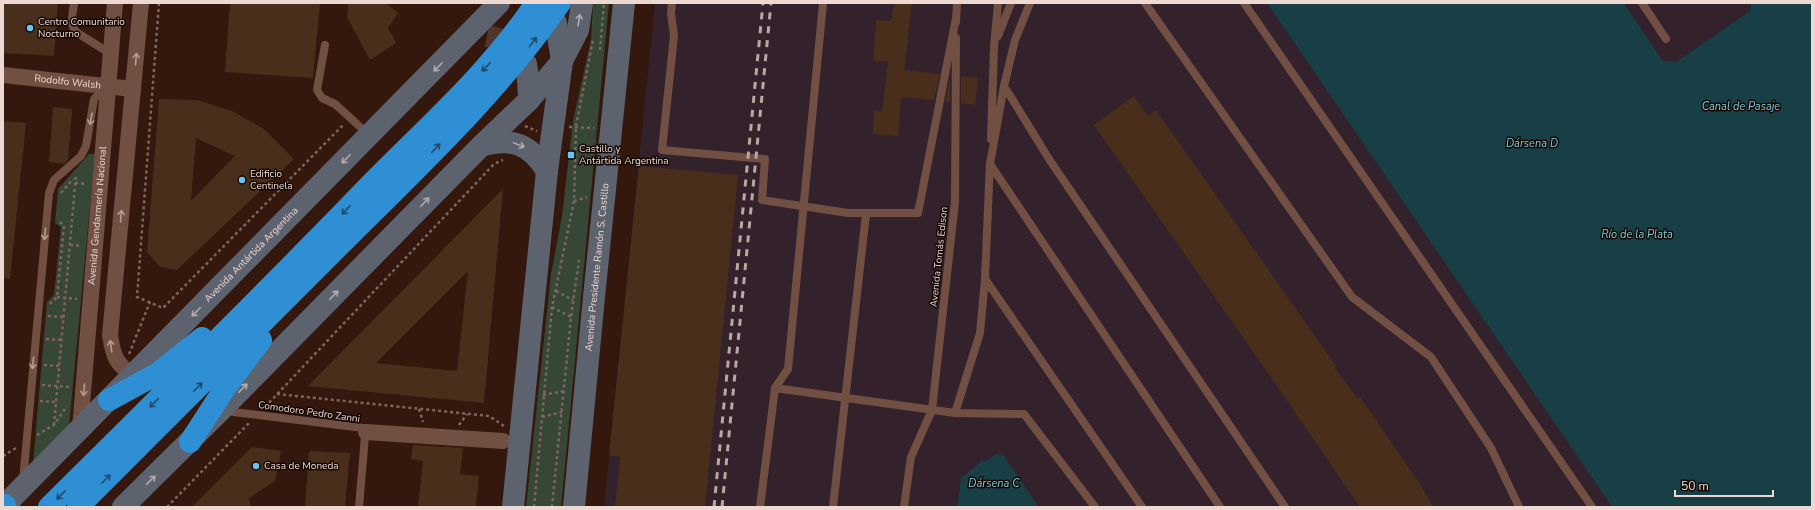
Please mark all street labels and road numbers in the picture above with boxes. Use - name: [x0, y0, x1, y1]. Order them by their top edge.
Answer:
- street label: Rodolfo Walsh: [34, 71, 102, 93]
- street label: Avenida Gendarmería Nacional: [85, 146, 110, 286]
- street label: Avenida Presidente Ramón S. Castillo: [582, 182, 613, 352]
- street label: Avenida Antártida Argentina: [201, 204, 302, 306]
- street label: Avenida Tomás Edison: [927, 206, 951, 308]
- street label: Comodoro Pedro Zanni: [257, 398, 361, 426]

